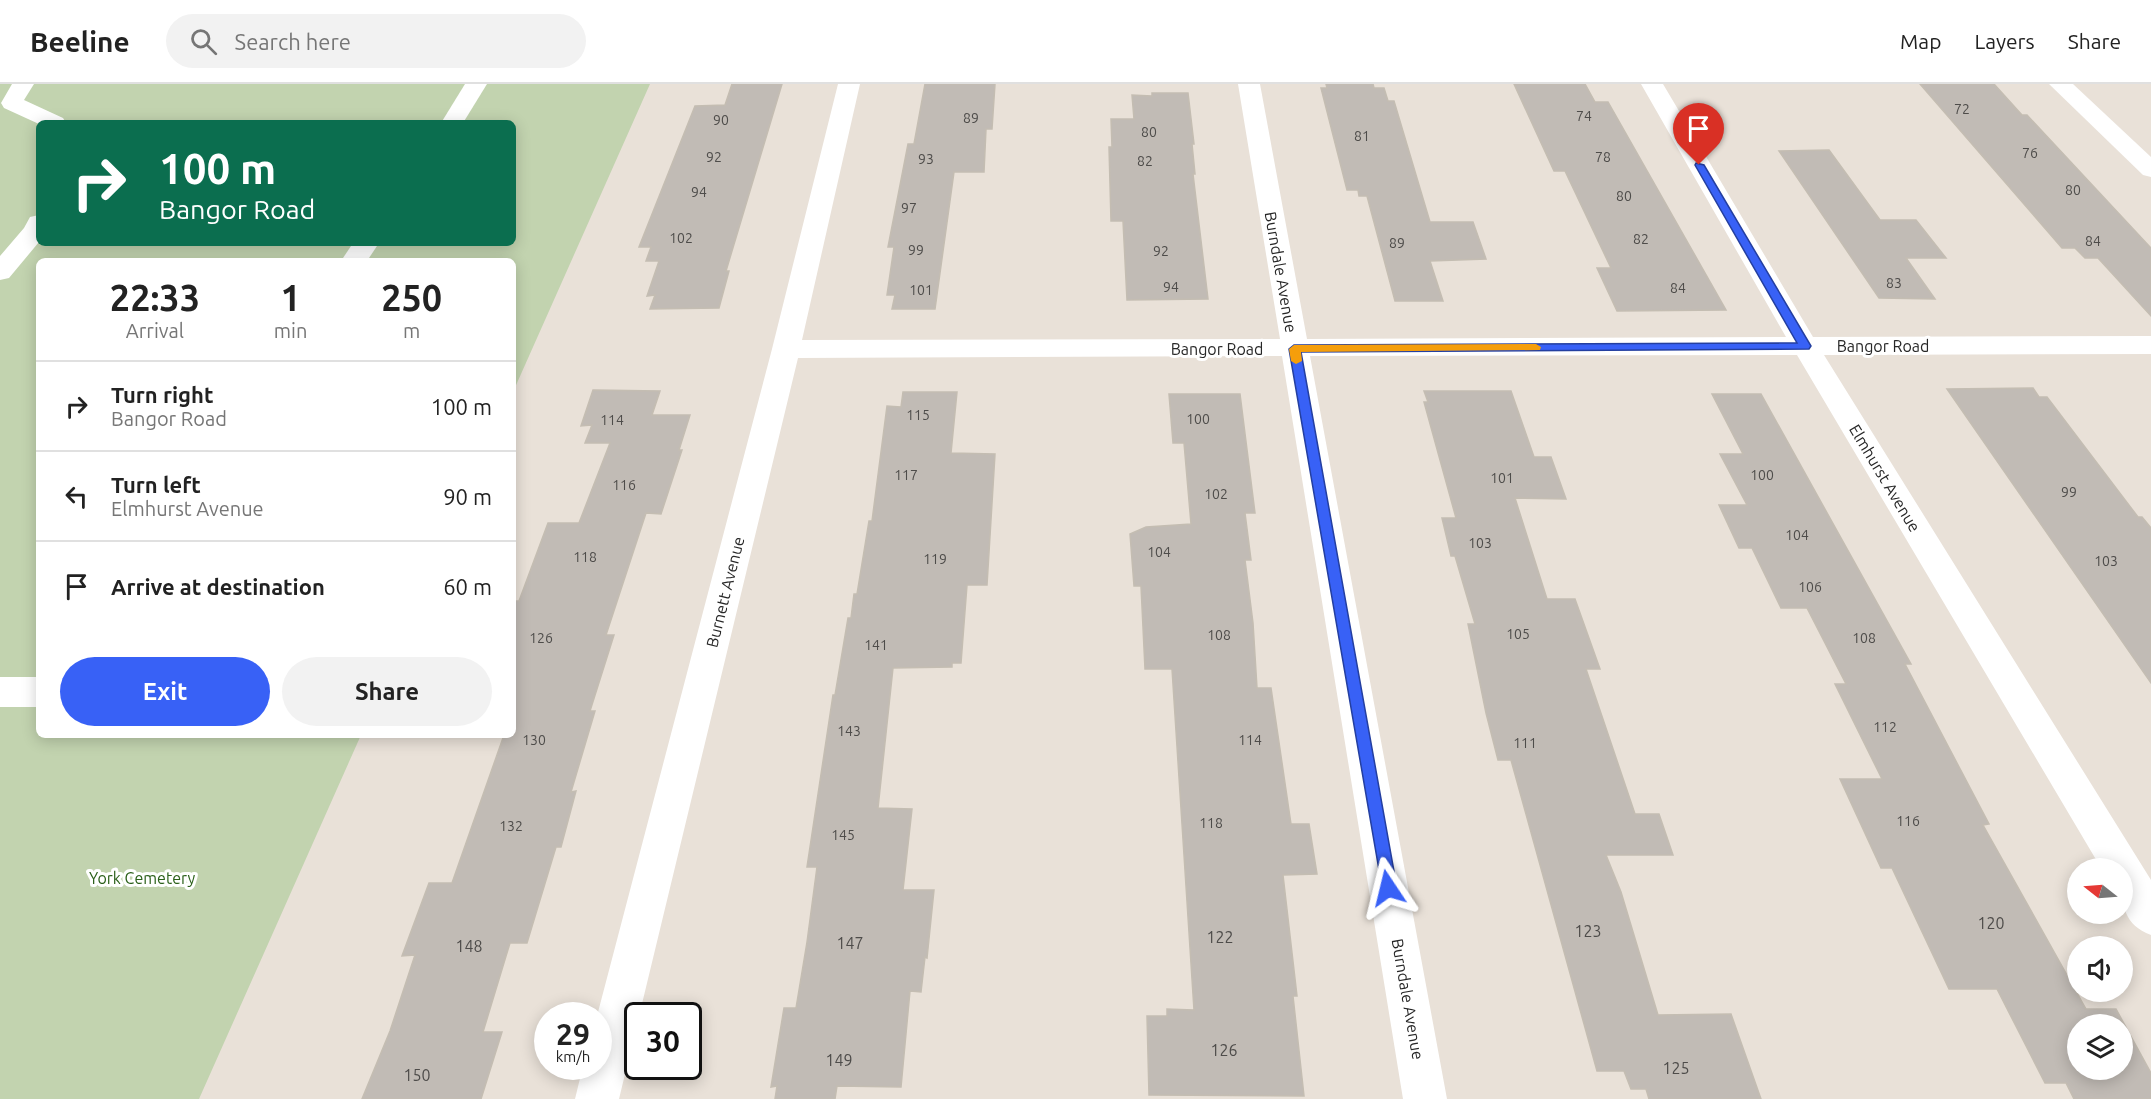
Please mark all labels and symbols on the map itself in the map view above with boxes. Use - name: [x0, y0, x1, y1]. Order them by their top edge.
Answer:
- house number: 72: [1954, 101, 1970, 117]
- pin: [1673, 103, 1724, 165]
- house number: 74: [1576, 108, 1592, 124]
- house number: 89: [963, 110, 979, 126]
- house number: 90: [713, 112, 729, 128]
- house number: 80: [1141, 124, 1157, 140]
- house number: 81: [1354, 128, 1370, 144]
- house number: 76: [2022, 145, 2038, 161]
- house number: 92: [706, 149, 722, 165]
- house number: 78: [1595, 149, 1611, 165]
- house number: 93: [918, 151, 934, 167]
- house number: 82: [1137, 153, 1153, 169]
- house number: 80: [2065, 182, 2081, 198]
- house number: 94: [691, 184, 707, 200]
- house number: 80: [1616, 188, 1632, 204]
- house number: 97: [901, 200, 917, 216]
- street label: Burndale Avenue: [1261, 210, 1301, 334]
- house number: 102: [669, 230, 693, 246]
- house number: 82: [1633, 231, 1649, 247]
- house number: 84: [2085, 233, 2101, 249]
- house number: 89: [1389, 235, 1405, 251]
- house number: 99: [908, 242, 924, 258]
- house number: 92: [1153, 243, 1169, 259]
- house number: 83: [1886, 275, 1902, 291]
- house number: 94: [1163, 279, 1179, 295]
- house number: 84: [1670, 280, 1686, 296]
- house number: 101: [909, 282, 933, 298]
- street label: Bangor Road: [1837, 337, 1929, 355]
- street label: Bangor Road: [1171, 340, 1263, 358]
- house number: 115: [906, 407, 930, 423]
- house number: 100: [1186, 411, 1210, 427]
- house number: 114: [600, 412, 624, 428]
- street label: Elmhurst Avenue: [1846, 421, 1924, 535]
- house number: 117: [894, 467, 918, 483]
- house number: 100: [1750, 467, 1774, 483]
- house number: 101: [1490, 470, 1514, 486]
- house number: 116: [612, 477, 636, 493]
- house number: 99: [2061, 484, 2077, 500]
- house number: 102: [1204, 486, 1228, 502]
- house number: 104: [1785, 527, 1809, 543]
- street label: Burnett Avenue: [703, 535, 747, 649]
- house number: 103: [1468, 535, 1492, 551]
- house number: 104: [1147, 544, 1171, 560]
- house number: 118: [573, 549, 597, 565]
- house number: 119: [923, 551, 947, 567]
- house number: 103: [2094, 553, 2118, 569]
- house number: 106: [1798, 579, 1822, 595]
- house number: 105: [1506, 626, 1530, 642]
- house number: 108: [1207, 627, 1231, 643]
- house number: 126: [529, 630, 553, 646]
- house number: 108: [1852, 630, 1876, 646]
- house number: 141: [864, 637, 888, 653]
- house number: 112: [1873, 719, 1897, 735]
- house number: 143: [837, 723, 861, 739]
- house number: 130: [522, 732, 546, 748]
- house number: 114: [1238, 732, 1262, 748]
- house number: 111: [1513, 735, 1537, 751]
- house number: 116: [1896, 813, 1920, 829]
- house number: 118: [1199, 815, 1223, 831]
- house number: 132: [499, 818, 523, 834]
- house number: 145: [831, 827, 855, 843]
- position arrow: [1356, 856, 1420, 920]
- north arrow: [2067, 858, 2133, 924]
- park label: York Cemetery: [89, 869, 195, 887]
- house number: 120: [1977, 914, 2005, 932]
- house number: 123: [1574, 922, 1602, 940]
- house number: 122: [1206, 928, 1234, 946]
- house number: 147: [836, 934, 864, 952]
- house number: 148: [455, 937, 483, 955]
- street label: Burndale Avenue: [1388, 937, 1428, 1061]
- speed limit sign: 30: [624, 1002, 702, 1080]
- house number: 126: [1210, 1041, 1238, 1059]
- house number: 149: [825, 1051, 853, 1069]
- house number: 125: [1662, 1059, 1690, 1077]
- house number: 150: [403, 1066, 431, 1084]

